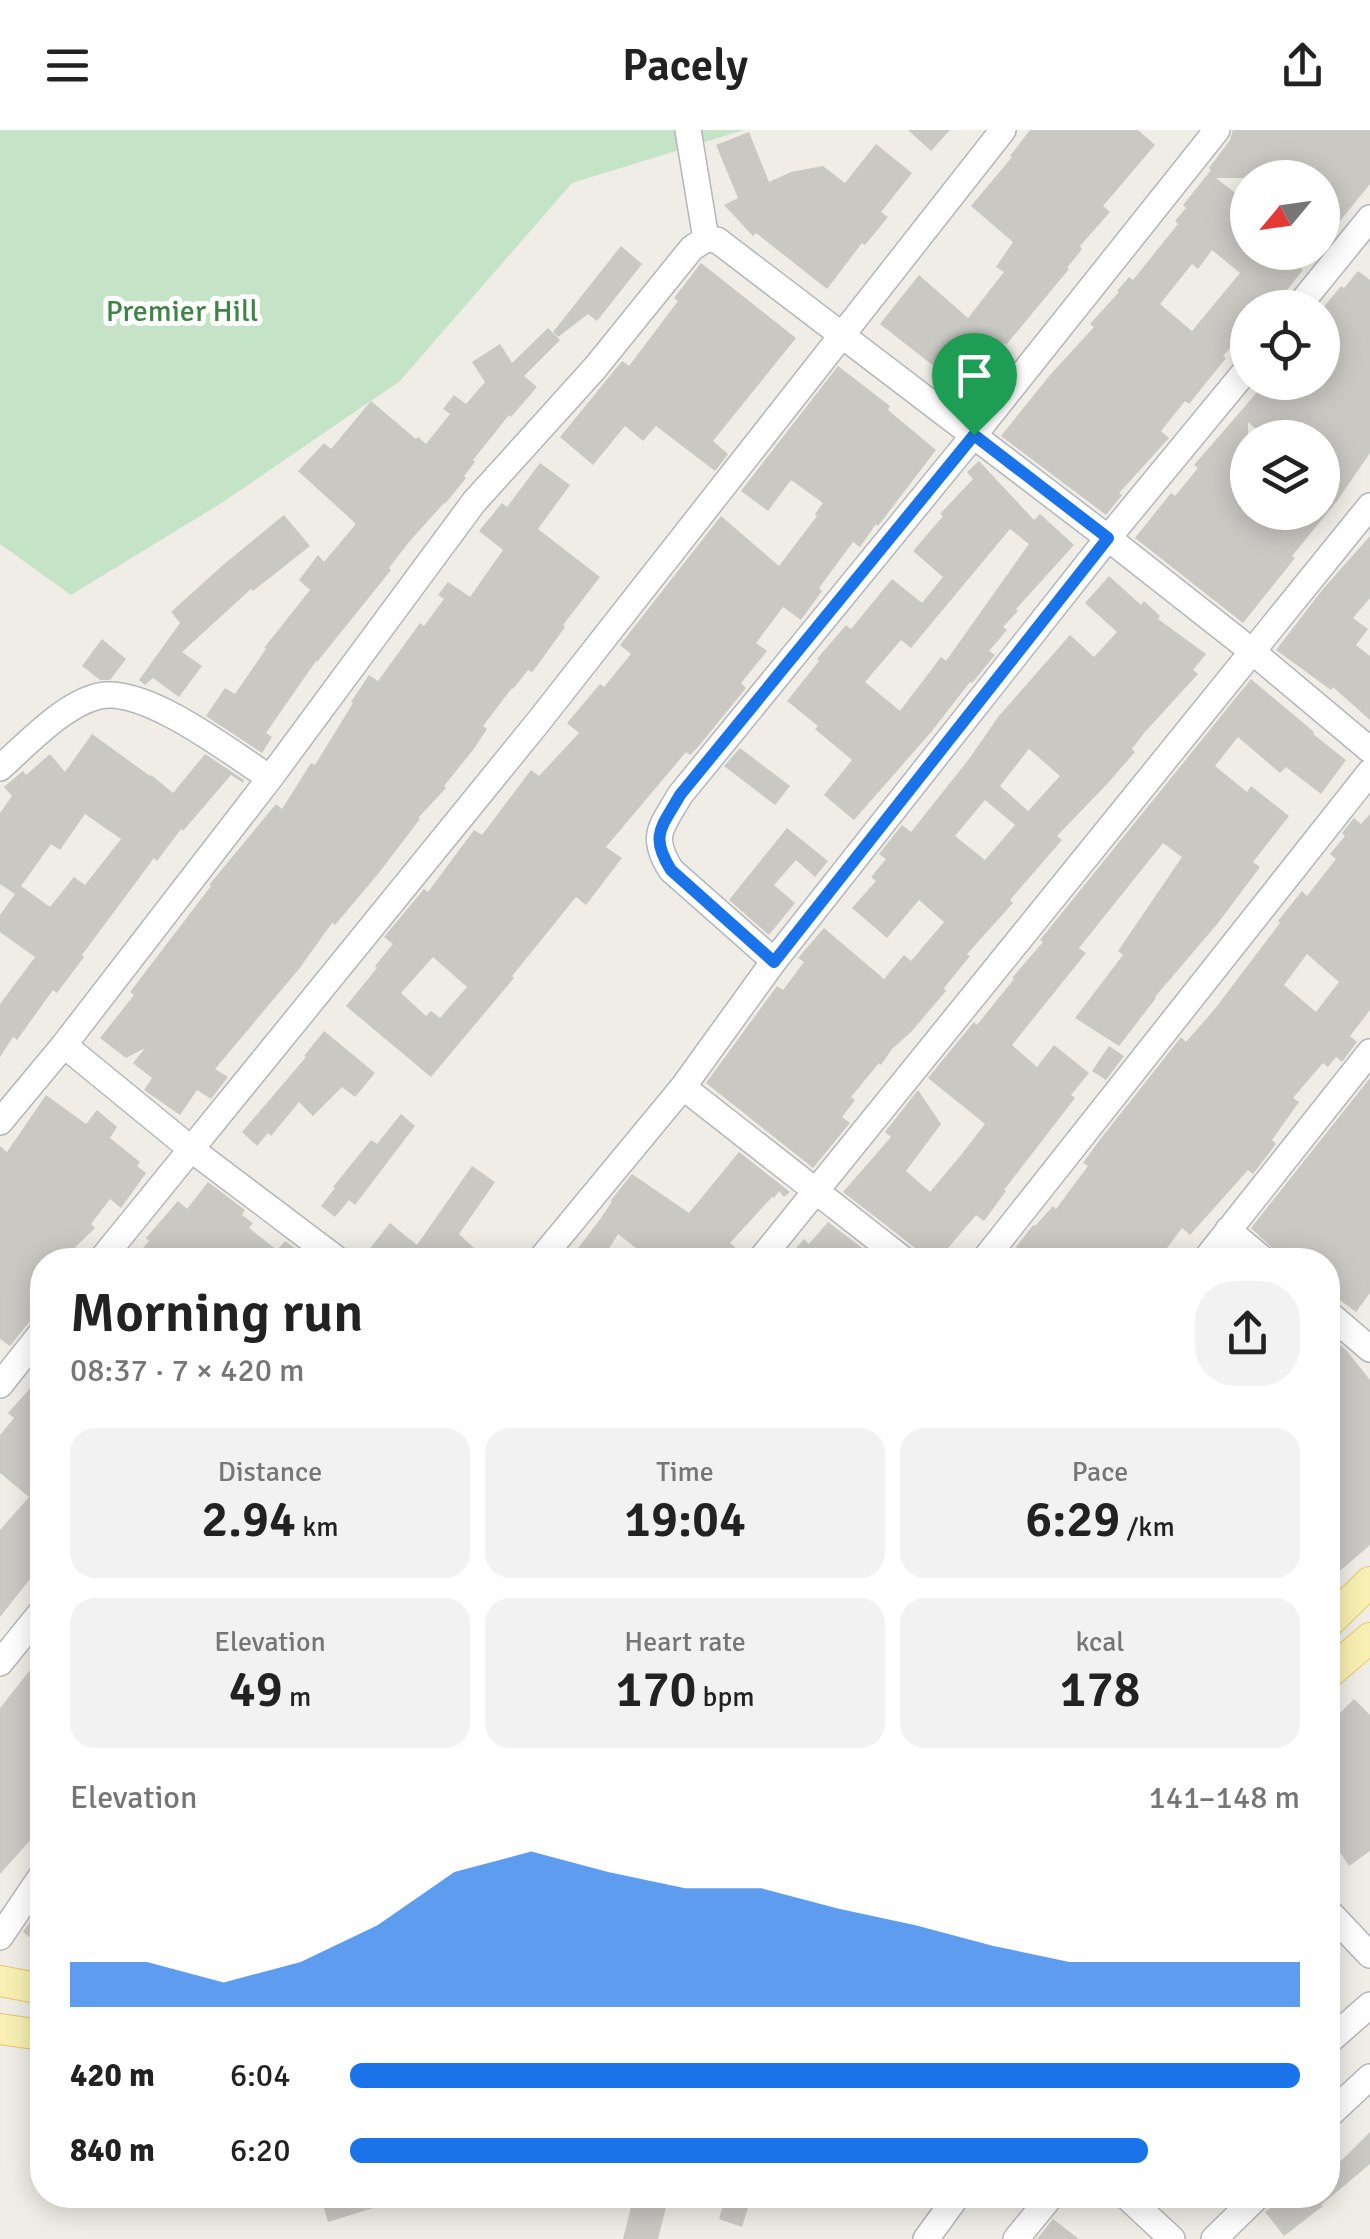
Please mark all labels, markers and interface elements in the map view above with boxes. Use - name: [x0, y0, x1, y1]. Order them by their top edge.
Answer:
- icon: menu: [40, 38, 95, 93]
- text: Pacely: [622, 38, 748, 93]
- icon: share: [1275, 38, 1330, 93]
- north arrow: [1230, 160, 1340, 270]
- map controls: [1230, 160, 1340, 530]
- button: locate: [1230, 290, 1340, 400]
- park label: Premier Hill: [106, 293, 258, 330]
- pin: [932, 333, 1017, 436]
- icon: arrive: [947, 348, 1002, 403]
- button: layers: [1230, 420, 1340, 530]
- text: Morning run: [70, 1279, 363, 1347]
- button: share: [1195, 1281, 1300, 1386]
- text: 08:37 · 7 × 420 m: [70, 1351, 305, 1390]
- text: Distance: [218, 1455, 322, 1489]
- text: Time: [656, 1455, 714, 1489]
- text: Pace: [1072, 1455, 1128, 1489]
- text: 2.94: [201, 1489, 296, 1551]
- text: 19:04: [624, 1489, 746, 1551]
- text: 6:29: [1025, 1489, 1120, 1551]
- text: km: [296, 1510, 339, 1544]
- text: /km: [1120, 1510, 1175, 1544]
- text: Elevation: [214, 1625, 326, 1659]
- text: Heart rate: [624, 1625, 746, 1659]
- text: kcal: [1075, 1625, 1125, 1659]
- text: 49: [229, 1659, 283, 1721]
- text: 170: [615, 1659, 696, 1721]
- text: 178: [1059, 1659, 1141, 1721]
- text: m: [283, 1680, 311, 1714]
- text: bpm: [696, 1680, 755, 1714]
- text: Elevation: [70, 1778, 197, 1817]
- text: 141–148 m: [1149, 1778, 1300, 1817]
- text: 420 m: [70, 2056, 155, 2095]
- text: 6:04: [230, 2056, 290, 2095]
- text: 840 m: [70, 2131, 155, 2170]
- text: 6:20: [230, 2131, 290, 2170]

